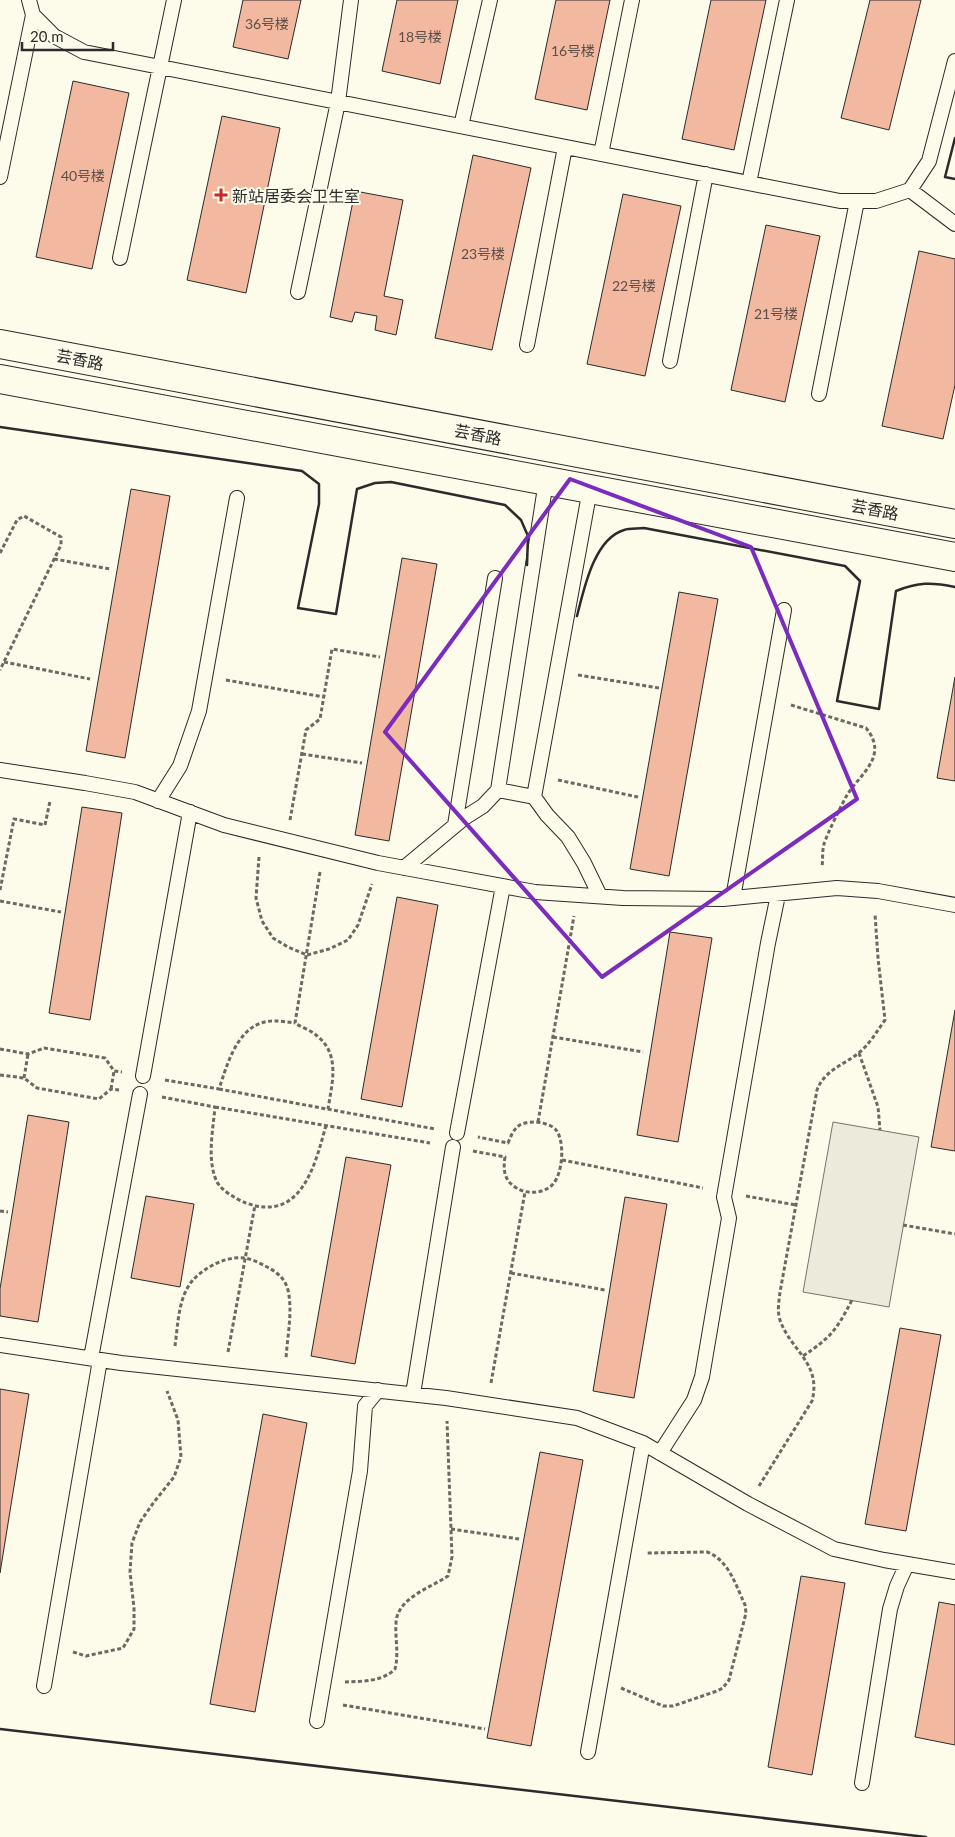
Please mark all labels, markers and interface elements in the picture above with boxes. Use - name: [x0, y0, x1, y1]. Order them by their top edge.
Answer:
- house number: 36号楼: [245, 15, 289, 32]
- scale bar: [22, 20, 114, 52]
- text: 20 m: [30, 27, 64, 45]
- house number: 18号楼: [398, 28, 442, 45]
- house number: 16号楼: [551, 42, 595, 59]
- house number: 40号楼: [61, 167, 105, 184]
- place label: 新站居委会卫生室: [232, 186, 360, 205]
- marker: 新站居委会卫生室: [214, 188, 228, 202]
- house number: 23号楼: [461, 245, 505, 262]
- house number: 22号楼: [612, 277, 656, 294]
- house number: 21号楼: [754, 305, 798, 322]
- street label: 芸香路: [55, 345, 105, 373]
- street label: 芸香路: [453, 420, 503, 448]
- street label: 芸香路: [850, 495, 900, 523]

